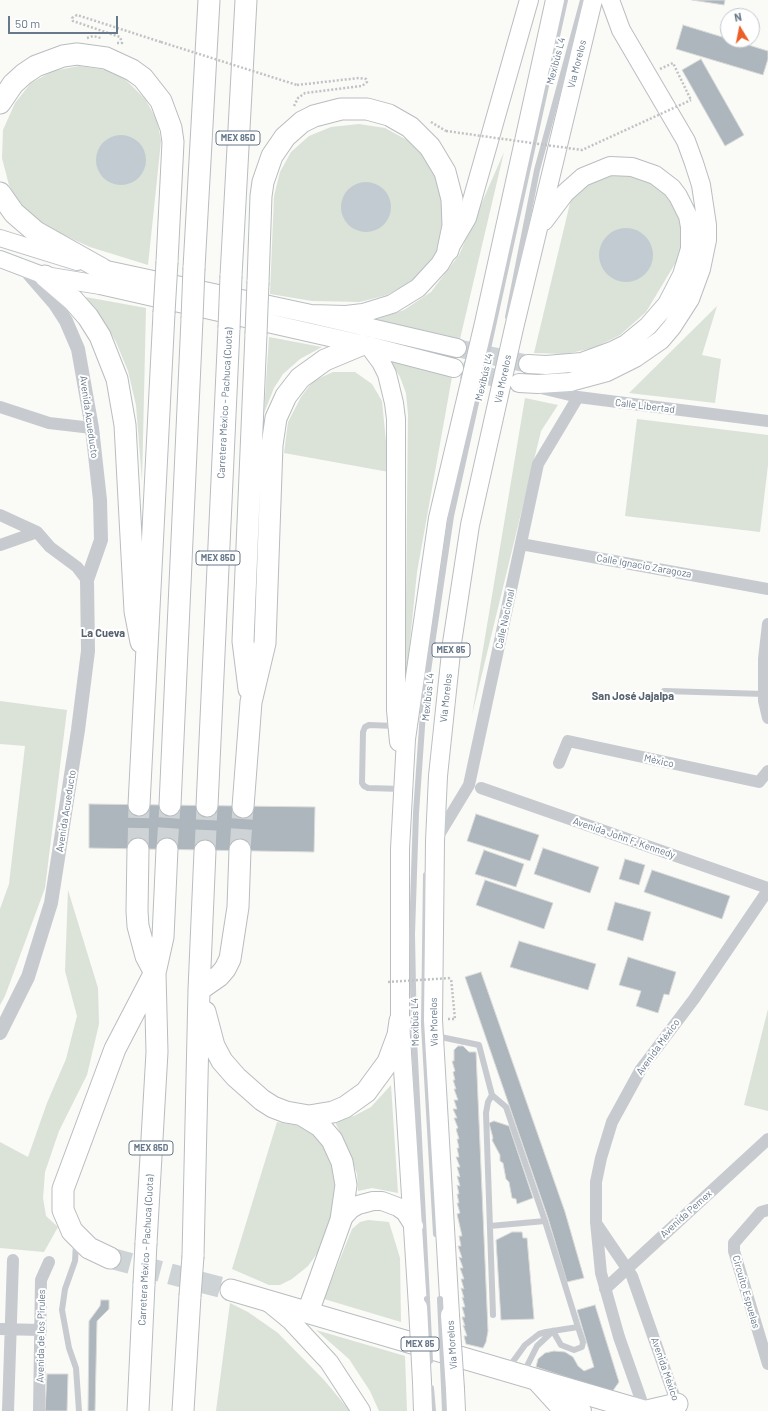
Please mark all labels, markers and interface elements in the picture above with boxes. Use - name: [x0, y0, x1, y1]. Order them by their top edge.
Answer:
- scale bar: [10, 8, 120, 34]
- north arrow: [720, 8, 760, 48]
- text: N: [733, 10, 743, 24]
- text: 50 m: [15, 16, 40, 30]
- street label: Mexibús L4: [544, 36, 568, 86]
- street label: Vía Morelos: [565, 39, 589, 89]
- road number: MEX 85D: [216, 131, 260, 145]
- street label: Carretera México - Pachuca (Cuota): [215, 327, 235, 479]
- street label: Mexibús L4: [473, 352, 495, 402]
- street label: Vía Morelos: [492, 354, 514, 404]
- street label: Avenida Acueducto: [77, 375, 101, 459]
- street label: Calle Libertad: [615, 396, 675, 416]
- road number: MEX 85D: [196, 551, 240, 565]
- street label: Calle Ignacio Zaragoza: [596, 552, 692, 580]
- street label: Calle Nacional: [493, 588, 517, 650]
- district label: La Cueva: [81, 626, 125, 640]
- road number: MEX 85: [432, 643, 470, 657]
- street label: Mexibús L4: [419, 672, 437, 722]
- street label: Vía Morelos: [437, 673, 455, 723]
- district label: San José Jajalpa: [592, 689, 674, 703]
- street label: México: [643, 752, 675, 770]
- street label: Avenida Acueducto: [54, 769, 78, 853]
- street label: Avenida John F. Kennedy: [571, 815, 677, 861]
- street label: Vía Morelos: [428, 997, 440, 1047]
- street label: Mexibús L4: [409, 998, 421, 1046]
- street label: Avenida México: [634, 1017, 682, 1077]
- road number: MEX 85D: [129, 1141, 173, 1155]
- street label: Carretera México - Pachuca (Cuota): [136, 1174, 156, 1326]
- street label: Avenida Pemex: [658, 1188, 714, 1240]
- street label: Circuito Espuelas: [730, 1254, 762, 1330]
- street label: Avenida de los Pirules: [34, 1289, 48, 1383]
- street label: Vía Morelos: [444, 1320, 460, 1370]
- street label: Avenida México: [649, 1336, 681, 1402]
- road number: MEX 85: [401, 1337, 439, 1351]

